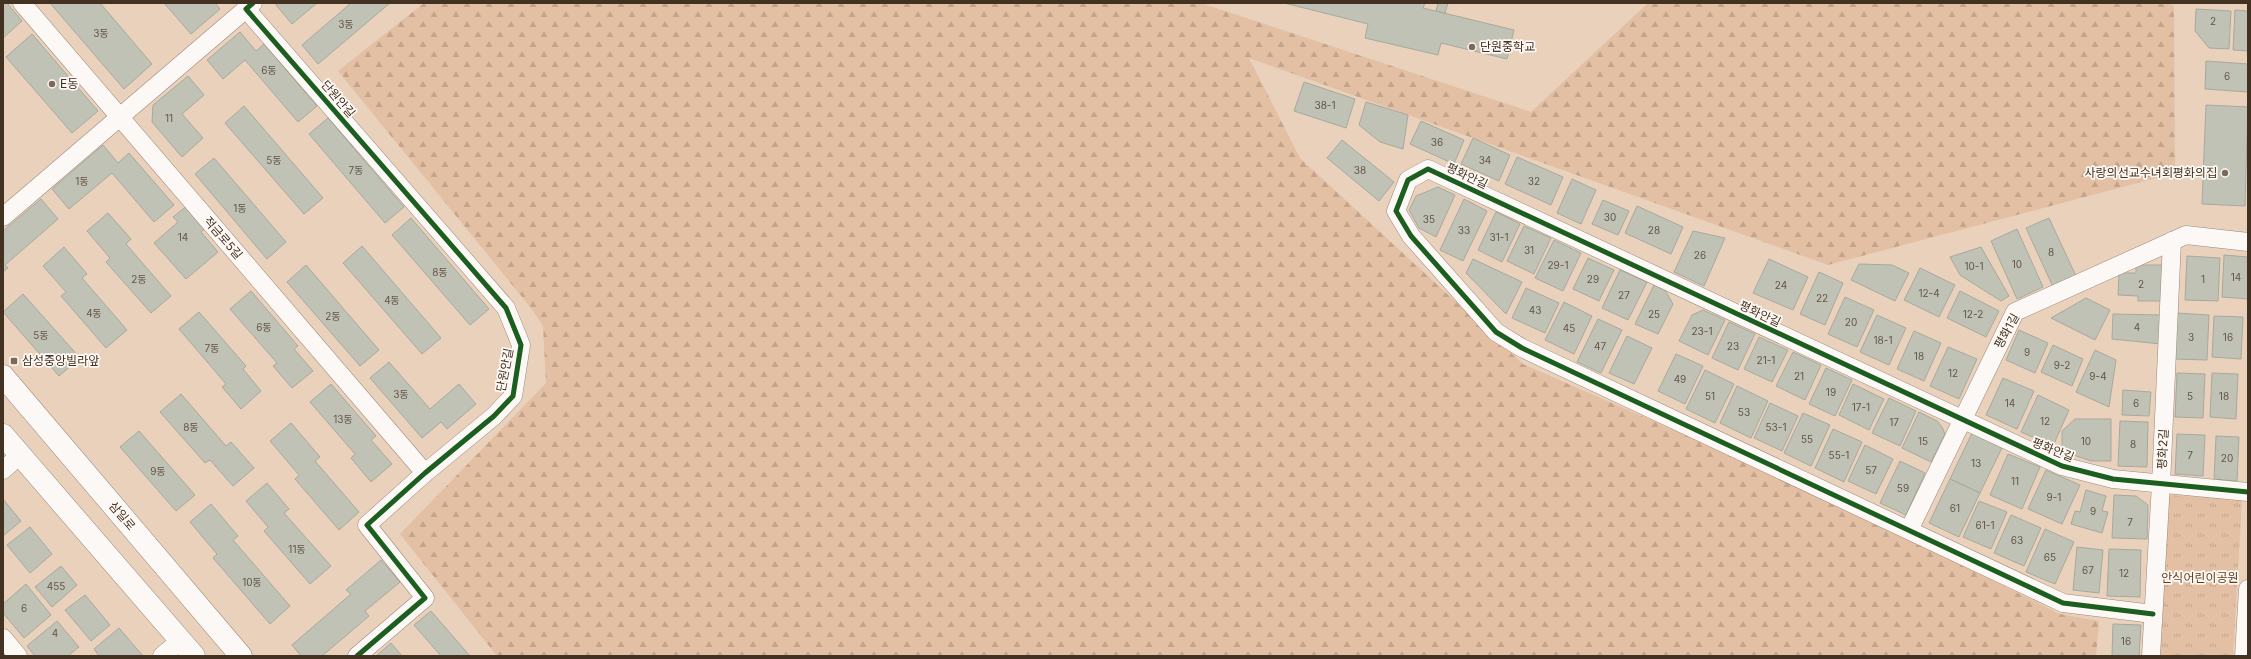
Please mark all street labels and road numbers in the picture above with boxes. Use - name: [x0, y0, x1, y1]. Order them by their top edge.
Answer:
- street label: 단원안길: [318, 77, 359, 120]
- street label: 평화안길: [1444, 159, 1490, 192]
- street label: 적금로5길: [201, 213, 246, 262]
- street label: 평화안길: [1737, 297, 1783, 330]
- street label: 평화1길: [1991, 310, 2022, 351]
- street label: 단원안길: [493, 347, 516, 393]
- street label: 평화2길: [2154, 428, 2171, 470]
- street label: 평화안길: [2030, 434, 2076, 465]
- street label: 삼일로: [106, 498, 139, 533]

